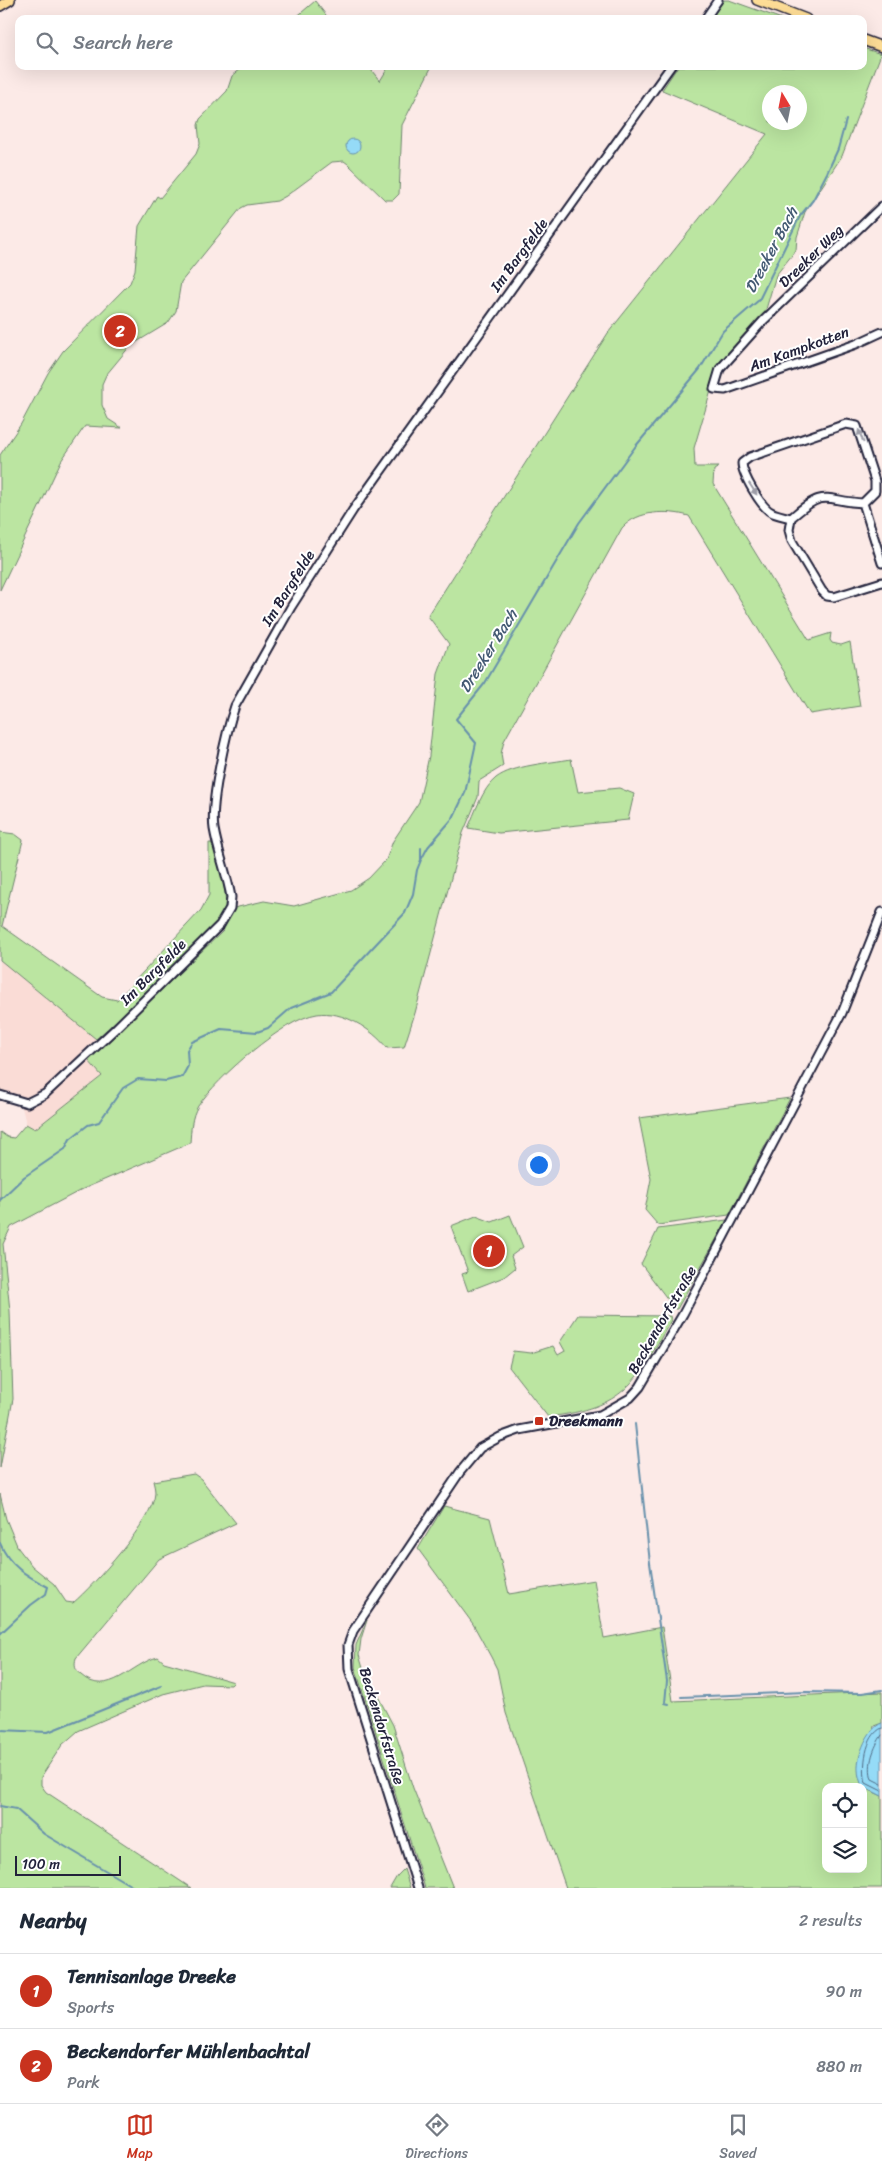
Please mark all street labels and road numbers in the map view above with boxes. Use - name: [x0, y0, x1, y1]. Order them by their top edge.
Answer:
- street label: Im Bargfelde: [483, 213, 555, 298]
- street label: Dreeker Weg: [772, 218, 850, 294]
- street label: Am Kampkotten: [744, 319, 853, 379]
- street label: Im Bargfelde: [254, 545, 322, 632]
- street label: Im Bargfelde: [113, 932, 193, 1012]
- street label: Beckendorfstraße: [620, 1261, 704, 1379]
- street label: Beckendorfstraße: [352, 1664, 412, 1788]

